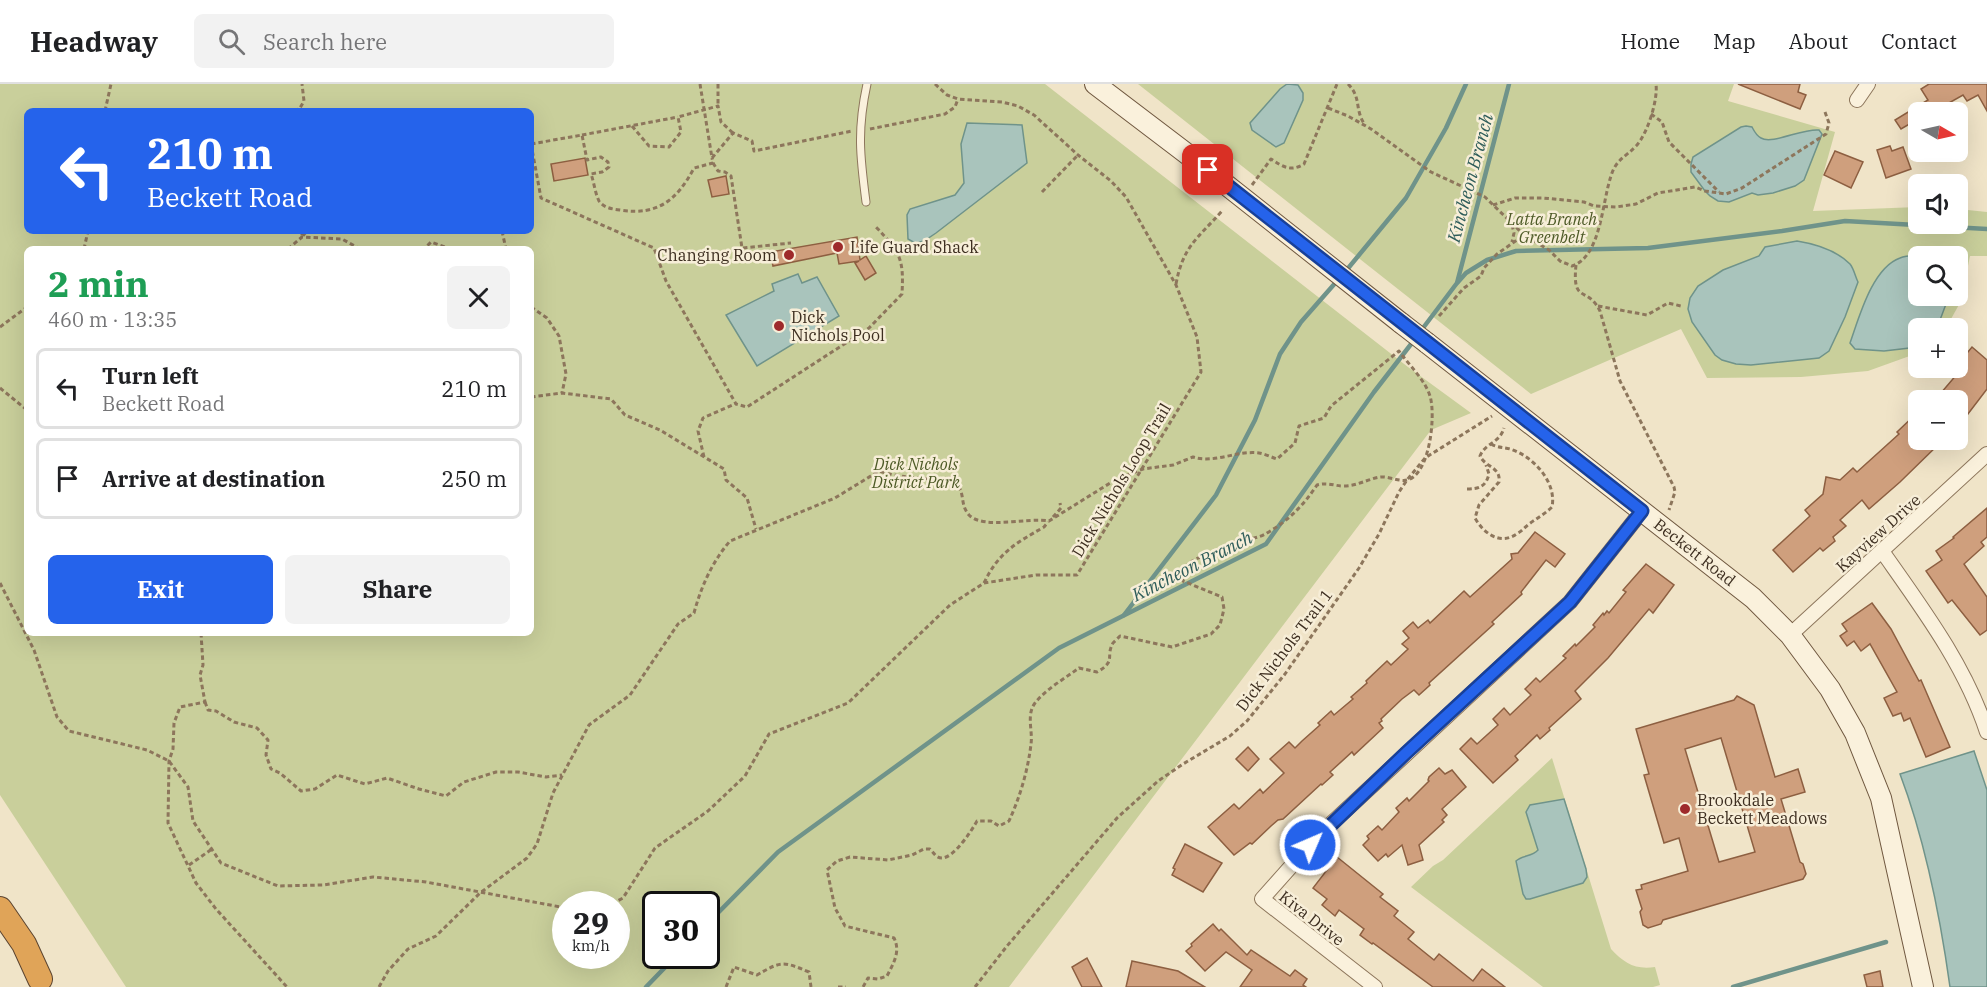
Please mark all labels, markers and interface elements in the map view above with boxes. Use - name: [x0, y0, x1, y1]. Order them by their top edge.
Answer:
- search box: [194, 14, 614, 68]
- text: Headway: [30, 23, 158, 60]
- icon: search: [215, 25, 248, 58]
- text: Search here: [263, 27, 387, 56]
- text: Home: [1620, 27, 1680, 55]
- text: Map: [1713, 27, 1756, 55]
- text: About: [1789, 27, 1848, 55]
- text: Contact: [1881, 27, 1957, 55]
- north arrow: [1908, 102, 1968, 162]
- map controls: [1908, 102, 1968, 450]
- water label: Kincheon Branch: [1442, 111, 1498, 246]
- text: 210 m: [147, 126, 273, 181]
- icon: left: [48, 132, 126, 210]
- pin: [1182, 144, 1233, 195]
- icon: arrive: [1191, 153, 1224, 186]
- button: sound: [1908, 174, 1968, 234]
- text: Beckett Road: [147, 179, 313, 214]
- park label: Latta Branch Greenbelt: [1506, 209, 1597, 247]
- place label: Life Guard Shack: [850, 237, 979, 257]
- marker: Life Guard Shack: [831, 240, 845, 254]
- place label: Changing Room: [657, 245, 777, 265]
- button: search: [1908, 246, 1968, 306]
- marker: Changing Room: [782, 248, 796, 262]
- text: 2 min: [48, 260, 149, 307]
- button: close: [447, 266, 510, 329]
- text: 460 m · 13:35: [48, 306, 177, 333]
- place label: Dick Nichols Pool: [791, 307, 885, 345]
- button: +: [1908, 318, 1968, 378]
- marker: Dick Nichols Pool: [772, 319, 786, 333]
- text: Turn left: [102, 361, 198, 390]
- icon: left: [51, 372, 84, 405]
- text: 210 m: [441, 374, 507, 403]
- text: Beckett Road: [102, 390, 225, 417]
- button: −: [1908, 390, 1968, 450]
- street label: Dick Nichols Loop Trail: [1067, 399, 1175, 561]
- park label: Dick Nichols District Park: [871, 454, 961, 492]
- icon: arrive: [51, 462, 84, 495]
- text: Arrive at destination: [102, 464, 325, 493]
- text: 250 m: [441, 464, 507, 493]
- street label: Kayview Drive: [1831, 490, 1925, 576]
- street label: Beckett Road: [1650, 514, 1740, 590]
- water label: Kincheon Branch: [1127, 526, 1256, 607]
- button: Exit: [48, 555, 273, 624]
- button: Share: [285, 555, 510, 624]
- street label: Dick Nichols Trail 1: [1232, 585, 1336, 715]
- place label: Brookdale Beckett Meadows: [1697, 790, 1827, 828]
- marker: Brookdale Beckett Meadows: [1678, 802, 1692, 816]
- position arrow: [1278, 813, 1342, 877]
- street label: Kiva Drive: [1275, 886, 1349, 950]
- speed limit sign: 30: [642, 891, 720, 969]
- text: 29: [573, 903, 609, 942]
- text: km/h: [572, 936, 610, 955]

